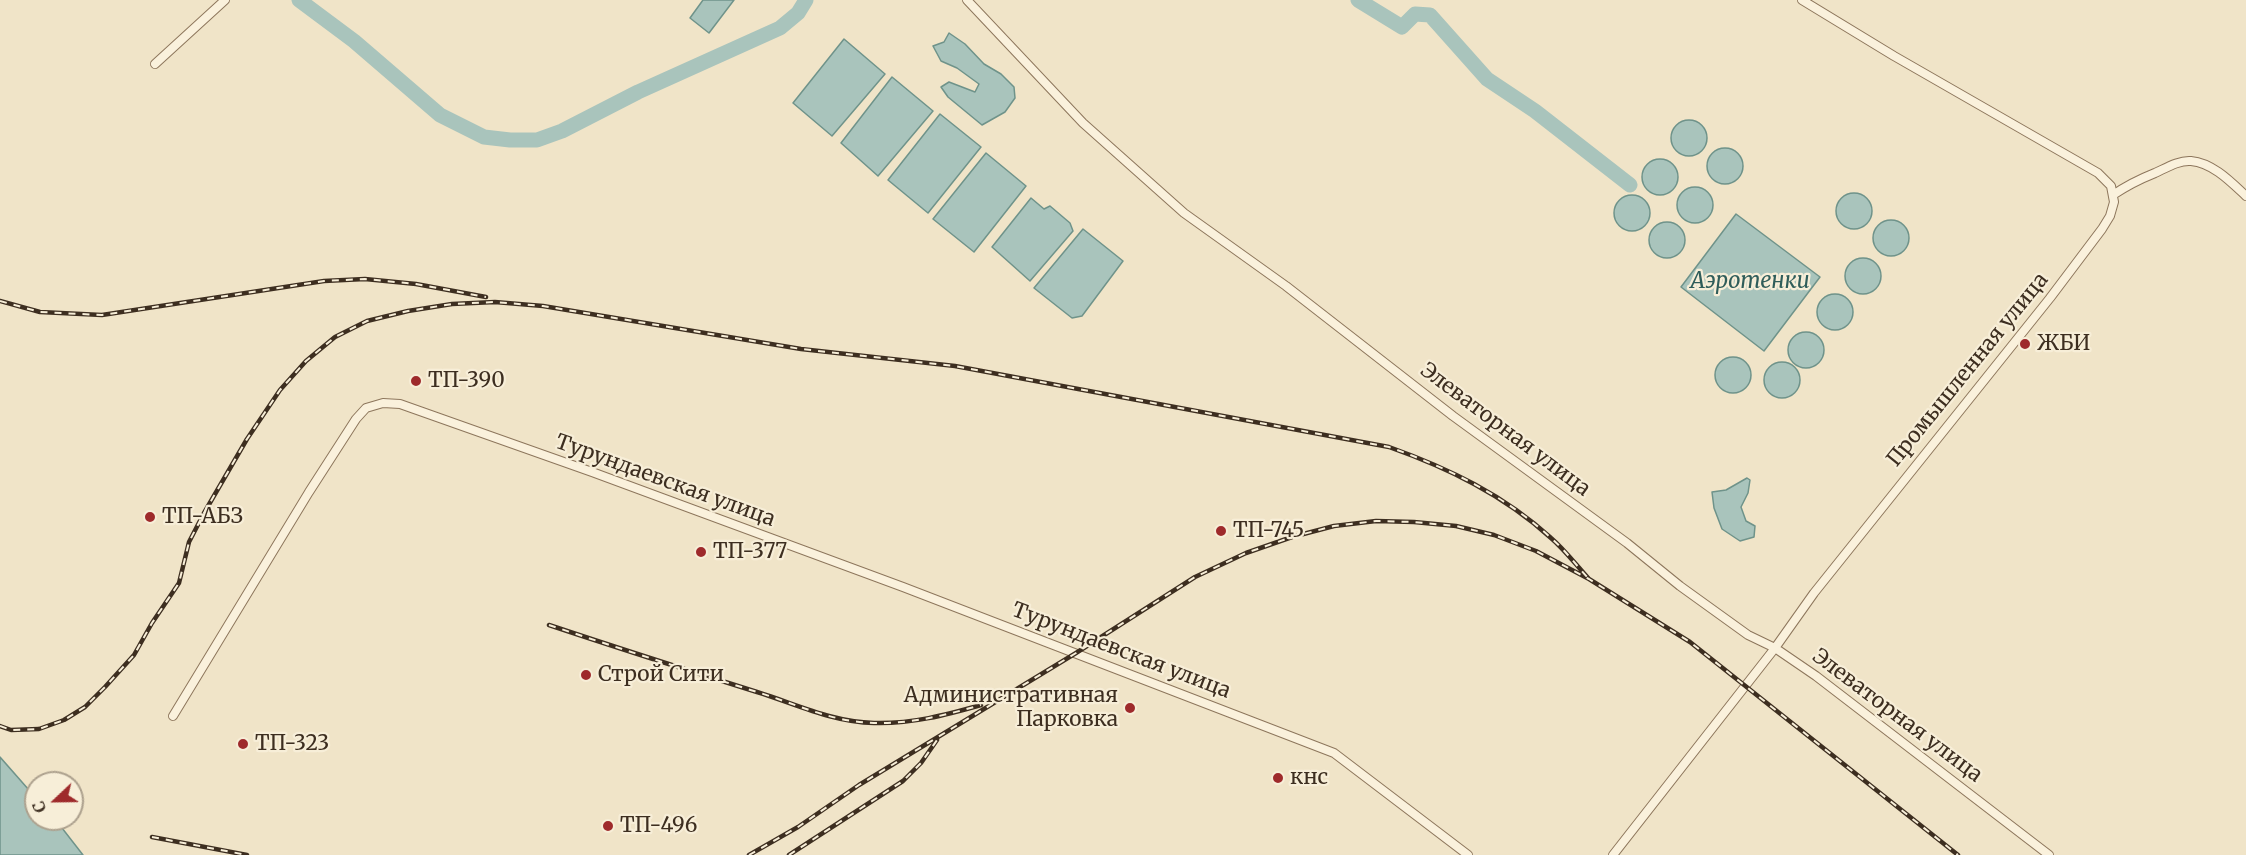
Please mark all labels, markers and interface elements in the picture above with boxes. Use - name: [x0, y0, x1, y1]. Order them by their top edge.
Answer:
- street label: Промышленная улица: [1882, 268, 2054, 472]
- water label: Аэротенки: [1690, 269, 1810, 295]
- place label: ЖБИ: [2037, 331, 2090, 357]
- marker: ЖБИ: [2018, 337, 2032, 351]
- street label: Элеваторная улица: [1415, 358, 1595, 502]
- place label: ТП-390: [428, 368, 505, 394]
- marker: ТП-390: [409, 374, 423, 388]
- street label: Турундаевская улица: [552, 429, 778, 533]
- place label: ТП-АБЗ: [162, 504, 243, 530]
- marker: ТП-АБЗ: [143, 510, 157, 524]
- place label: ТП-745: [1233, 518, 1304, 544]
- marker: ТП-745: [1214, 524, 1228, 538]
- place label: ТП-377: [713, 539, 787, 565]
- marker: ТП-377: [694, 545, 708, 559]
- street label: Турундаевская улица: [1008, 598, 1234, 704]
- street label: Элеваторная улица: [1807, 644, 1987, 788]
- place label: Строй Сити: [598, 662, 724, 688]
- marker: Строй Сити: [579, 668, 593, 682]
- place label: Административная Парковка: [904, 683, 1118, 733]
- marker: Административная Парковка: [1123, 701, 1137, 715]
- place label: ТП-323: [255, 731, 329, 757]
- marker: ТП-323: [236, 737, 250, 751]
- place label: кнс: [1290, 765, 1328, 791]
- north arrow: [24, 771, 84, 831]
- marker: кнс: [1271, 771, 1285, 785]
- text: С: [28, 798, 50, 816]
- place label: ТП-496: [620, 813, 697, 839]
- marker: ТП-496: [601, 819, 615, 833]

